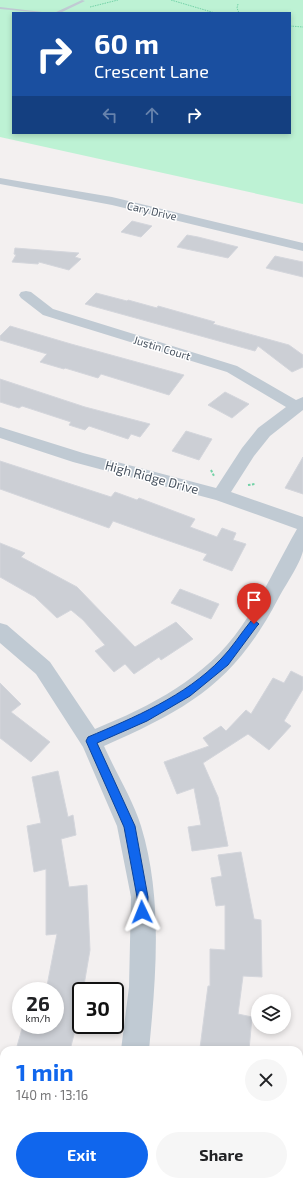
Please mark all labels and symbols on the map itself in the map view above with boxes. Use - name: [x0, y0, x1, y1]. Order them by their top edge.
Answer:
- street label: Cary Drive: [126, 198, 178, 223]
- street label: Justin Court: [132, 333, 192, 362]
- street label: High Ridge Drive: [103, 457, 201, 497]
- pin: [237, 583, 271, 624]
- position arrow: [121, 891, 163, 933]
- speed limit sign: 30: [72, 982, 124, 1034]

